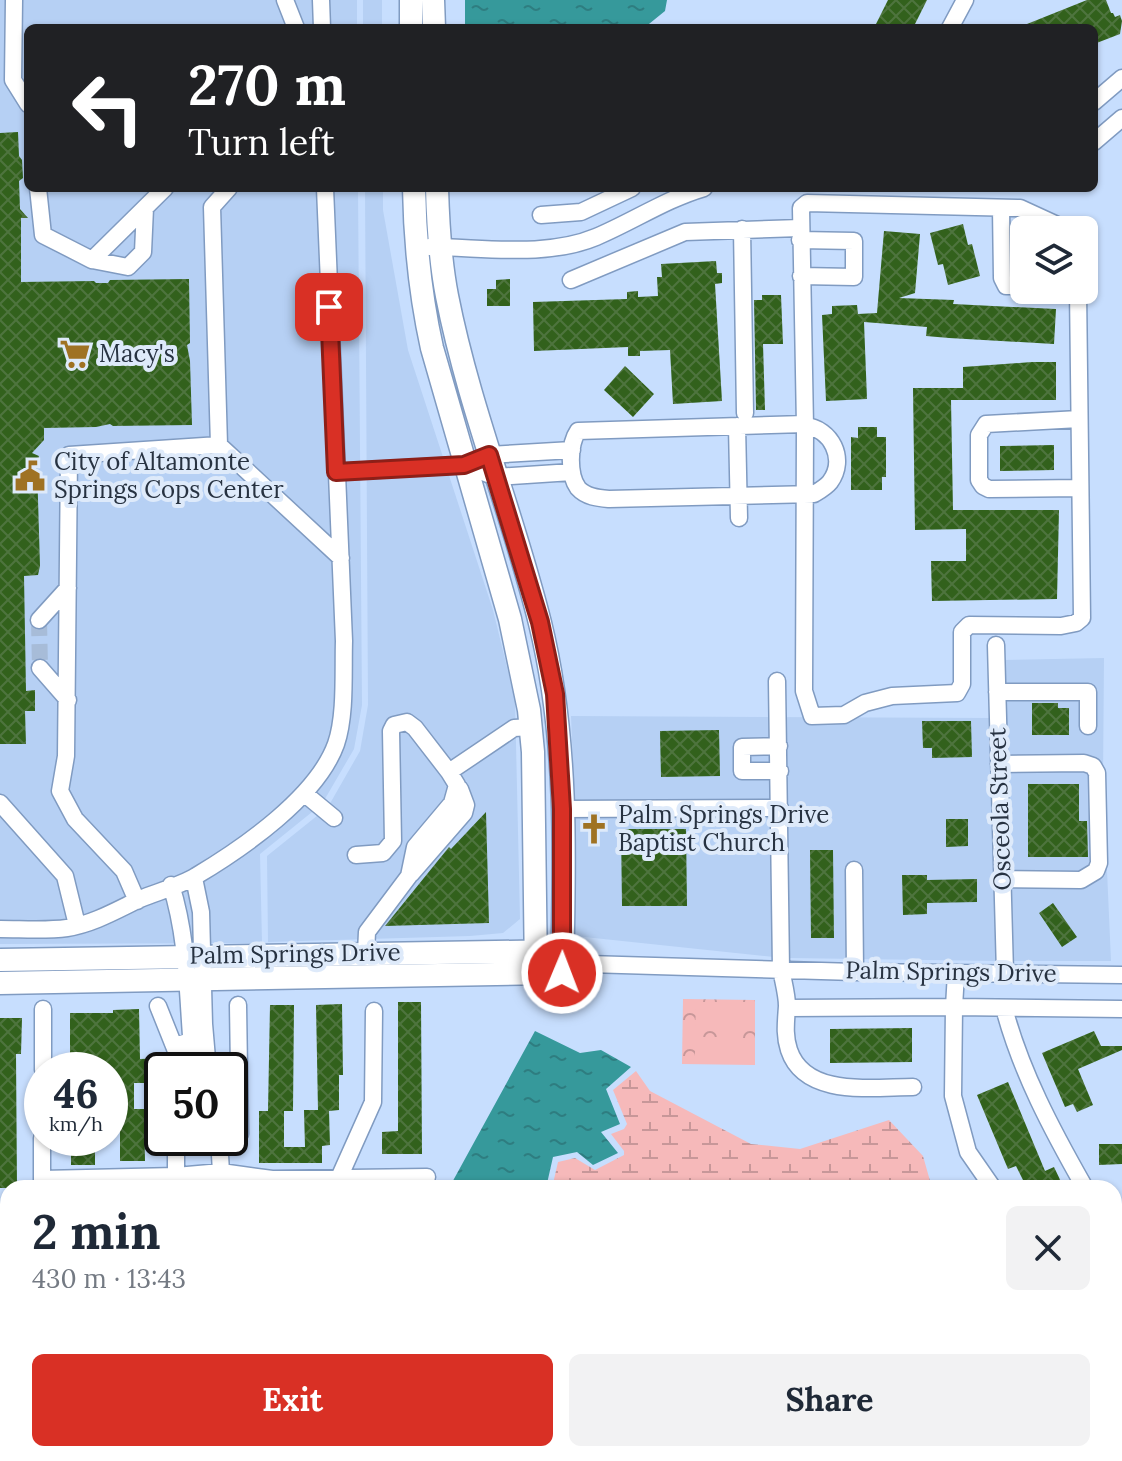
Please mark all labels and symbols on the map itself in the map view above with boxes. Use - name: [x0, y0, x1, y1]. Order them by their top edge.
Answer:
- pin: [295, 273, 363, 341]
- supermarket icon: Macy's: [58, 337, 92, 371]
- place label: Macy's: [99, 338, 175, 369]
- place label: City of Altamonte Springs Cops Center: [54, 446, 284, 505]
- public building icon: City of Altamonte Springs Cops Center: [13, 459, 47, 493]
- street label: Osceola Street: [981, 726, 1018, 891]
- place label: Palm Springs Drive Baptist Church: [618, 799, 829, 858]
- church icon: Palm Springs Drive Baptist Church: [577, 812, 611, 846]
- position arrow: [520, 931, 604, 1015]
- street label: Palm Springs Drive: [189, 936, 401, 971]
- street label: Palm Springs Drive: [845, 954, 1057, 989]
- speed limit sign: 50: [144, 1052, 248, 1156]

